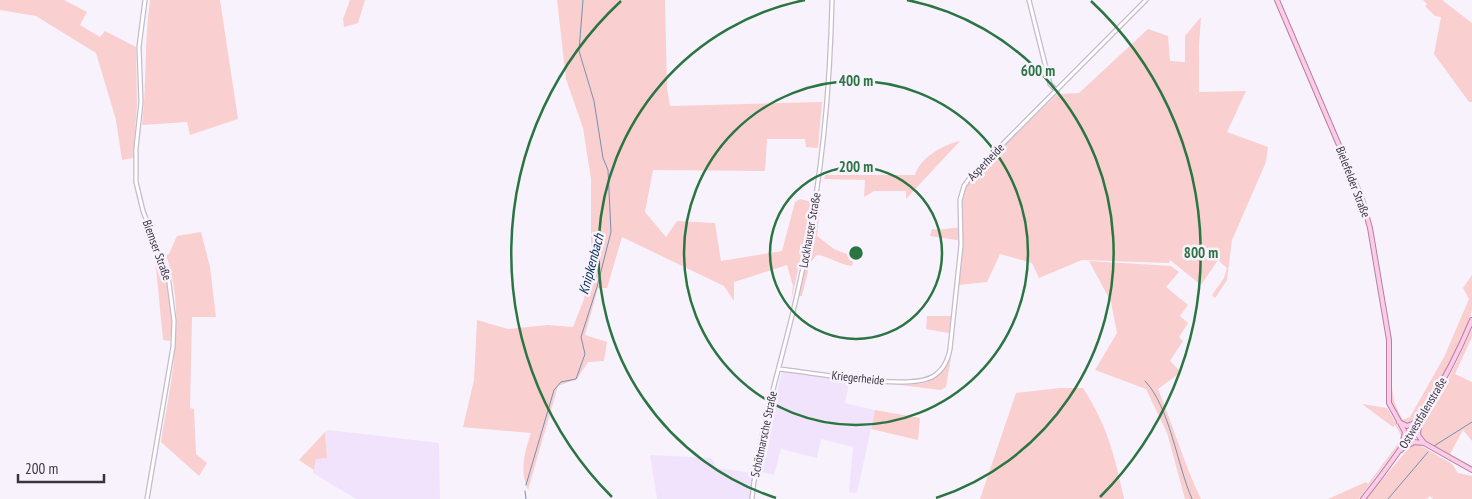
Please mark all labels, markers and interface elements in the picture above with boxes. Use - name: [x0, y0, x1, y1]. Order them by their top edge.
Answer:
- text: 600 m: [1021, 61, 1055, 80]
- text: 400 m: [839, 71, 873, 90]
- street label: Asperheide: [964, 140, 1007, 183]
- street label: Bielefelder Straße: [1333, 144, 1374, 220]
- text: 200 m: [839, 157, 873, 176]
- street label: Lockhauser Straße: [796, 191, 824, 269]
- street label: Biemser Straße: [140, 218, 175, 282]
- water label: Knipkenbach: [574, 231, 608, 296]
- text: 800 m: [1184, 243, 1218, 262]
- centre of rings: [847, 244, 865, 262]
- street label: Kriegerheide: [831, 367, 885, 388]
- street label: Ostwestfalenstraße: [1395, 374, 1450, 451]
- street label: Schötmarsche Straße: [747, 389, 780, 478]
- scale bar: [18, 452, 104, 484]
- text: 200 m: [25, 459, 58, 478]

